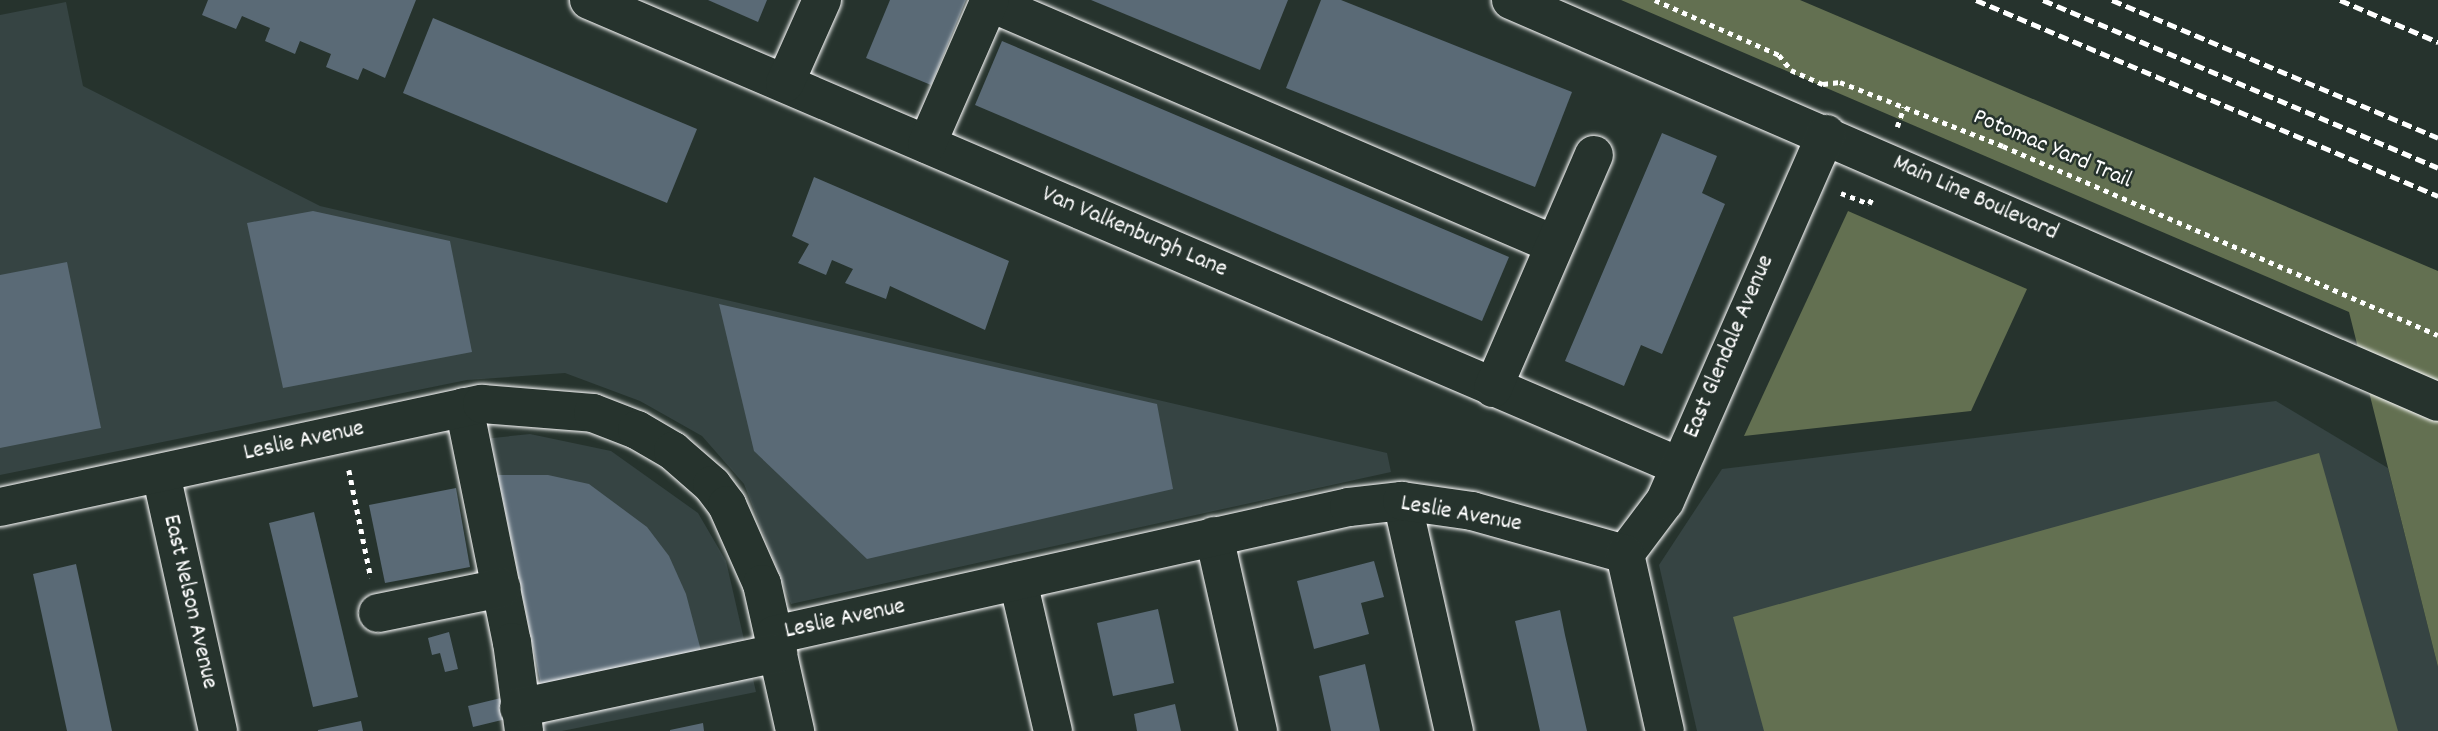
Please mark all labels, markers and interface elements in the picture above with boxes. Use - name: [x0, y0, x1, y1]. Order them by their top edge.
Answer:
- street label: Potomac Yard Trail: [1968, 104, 2136, 196]
- street label: Main Line Boulevard: [1888, 150, 2062, 248]
- street label: Van Valkenburgh Lane: [1037, 181, 1231, 285]
- street label: East Glendale Avenue: [1678, 251, 1782, 443]
- street label: Leslie Avenue: [241, 415, 367, 469]
- street label: Leslie Avenue: [1398, 490, 1524, 540]
- street label: East Nelson Avenue: [155, 512, 223, 692]
- street label: Leslie Avenue: [782, 593, 908, 647]

